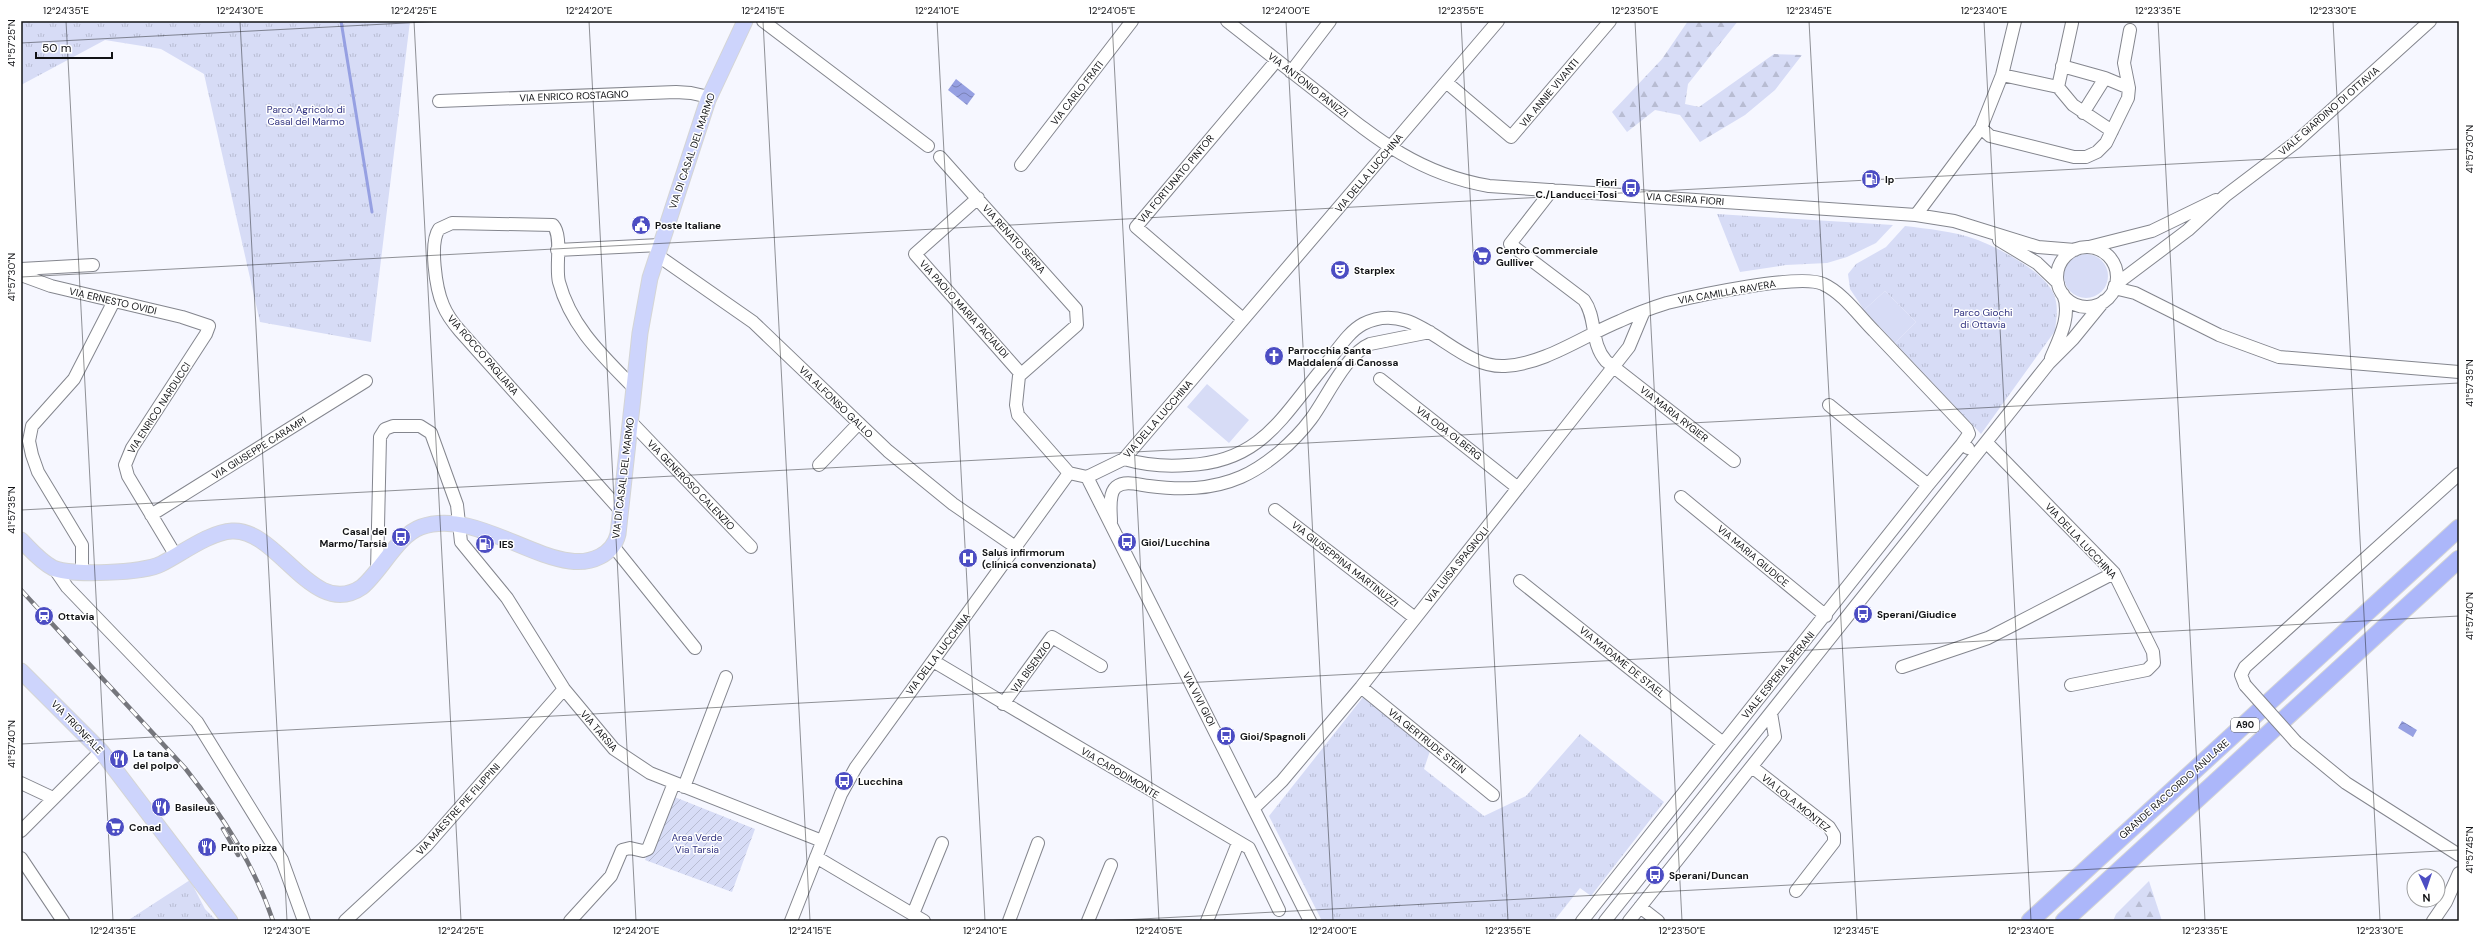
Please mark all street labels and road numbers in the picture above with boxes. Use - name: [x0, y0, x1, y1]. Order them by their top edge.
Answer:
- street label: VIA ANTONIO PANIZZI: [1265, 50, 1351, 120]
- street label: VIA ANNIE VIVANTI: [1516, 56, 1582, 130]
- street label: VIA CARLO FRATI: [1048, 58, 1106, 128]
- street label: VIALE GIARDINO DI OTTAVIA: [2276, 63, 2382, 158]
- street label: VIA ENRICO ROSTAGNO: [519, 88, 629, 104]
- street label: VIA DI CASAL DEL MARMO: [666, 91, 718, 211]
- street label: VIA DELLA LUCCHINA: [1332, 131, 1406, 215]
- street label: VIA FORTUNATO PINTOR: [1135, 132, 1217, 226]
- street label: VIA CESIRA FIORI: [1646, 190, 1724, 208]
- street label: VIA RENATO SERRA: [980, 202, 1049, 276]
- street label: VIA PAOLO MARIA PACIAUDI: [916, 257, 1012, 361]
- street label: VIA CAMILLA RAVERA: [1677, 277, 1777, 307]
- street label: VIA ERNESTO OVIDI: [68, 285, 158, 317]
- street label: VIA ROCCO PAGLIARA: [445, 312, 522, 398]
- street label: VIA ENRICO NARDUCCI: [125, 360, 193, 456]
- street label: VIA ALFONSO GALLO: [796, 363, 876, 441]
- street label: VIA DELLA LUCCHINA: [1121, 377, 1196, 461]
- street label: VIA MARIA RYGIER: [1637, 383, 1711, 445]
- street label: VIA ODA OLBERG: [1413, 403, 1485, 463]
- street label: VIA GIUSEPPE CARAMPI: [209, 414, 309, 482]
- street label: VIA DI CASAL DEL MARMO: [609, 416, 637, 539]
- street label: VIA GENEROSO CALENZIO: [644, 437, 738, 533]
- street label: VIA DELLA LUCCHINA: [2042, 500, 2120, 582]
- street label: VIA GIUSEPPINA MARTINUZZI: [1289, 518, 1401, 610]
- street label: VIA MARIA GIUDICE: [1715, 522, 1792, 590]
- street label: VIA LUISA SPAGNOLI: [1422, 524, 1492, 606]
- street label: VIA DELLA LUCCHINA: [903, 610, 973, 698]
- street label: VIA MADAME DE STAEL: [1577, 623, 1667, 701]
- street label: VIALE ESPERIA SPERANI: [1739, 629, 1817, 721]
- street label: VIA BISENZIO: [1008, 638, 1054, 695]
- street label: VIA VIVI GIOI: [1180, 670, 1218, 728]
- street label: VIA TRIONFALE: [48, 698, 106, 757]
- street label: VIA GERTRUDE STEIN: [1385, 705, 1469, 777]
- street label: VIA TARSIA: [578, 708, 621, 755]
- road number: A90: [2231, 718, 2259, 732]
- street label: GRANDE RACCORDO ANULARE: [2116, 736, 2232, 842]
- street label: VIA CAPODIMONTE: [1078, 744, 1162, 802]
- street label: VIA MAESTRE PIE FILIPPINI: [413, 760, 503, 858]
- street label: VIA LOLA MONTEZ: [1759, 771, 1833, 835]

